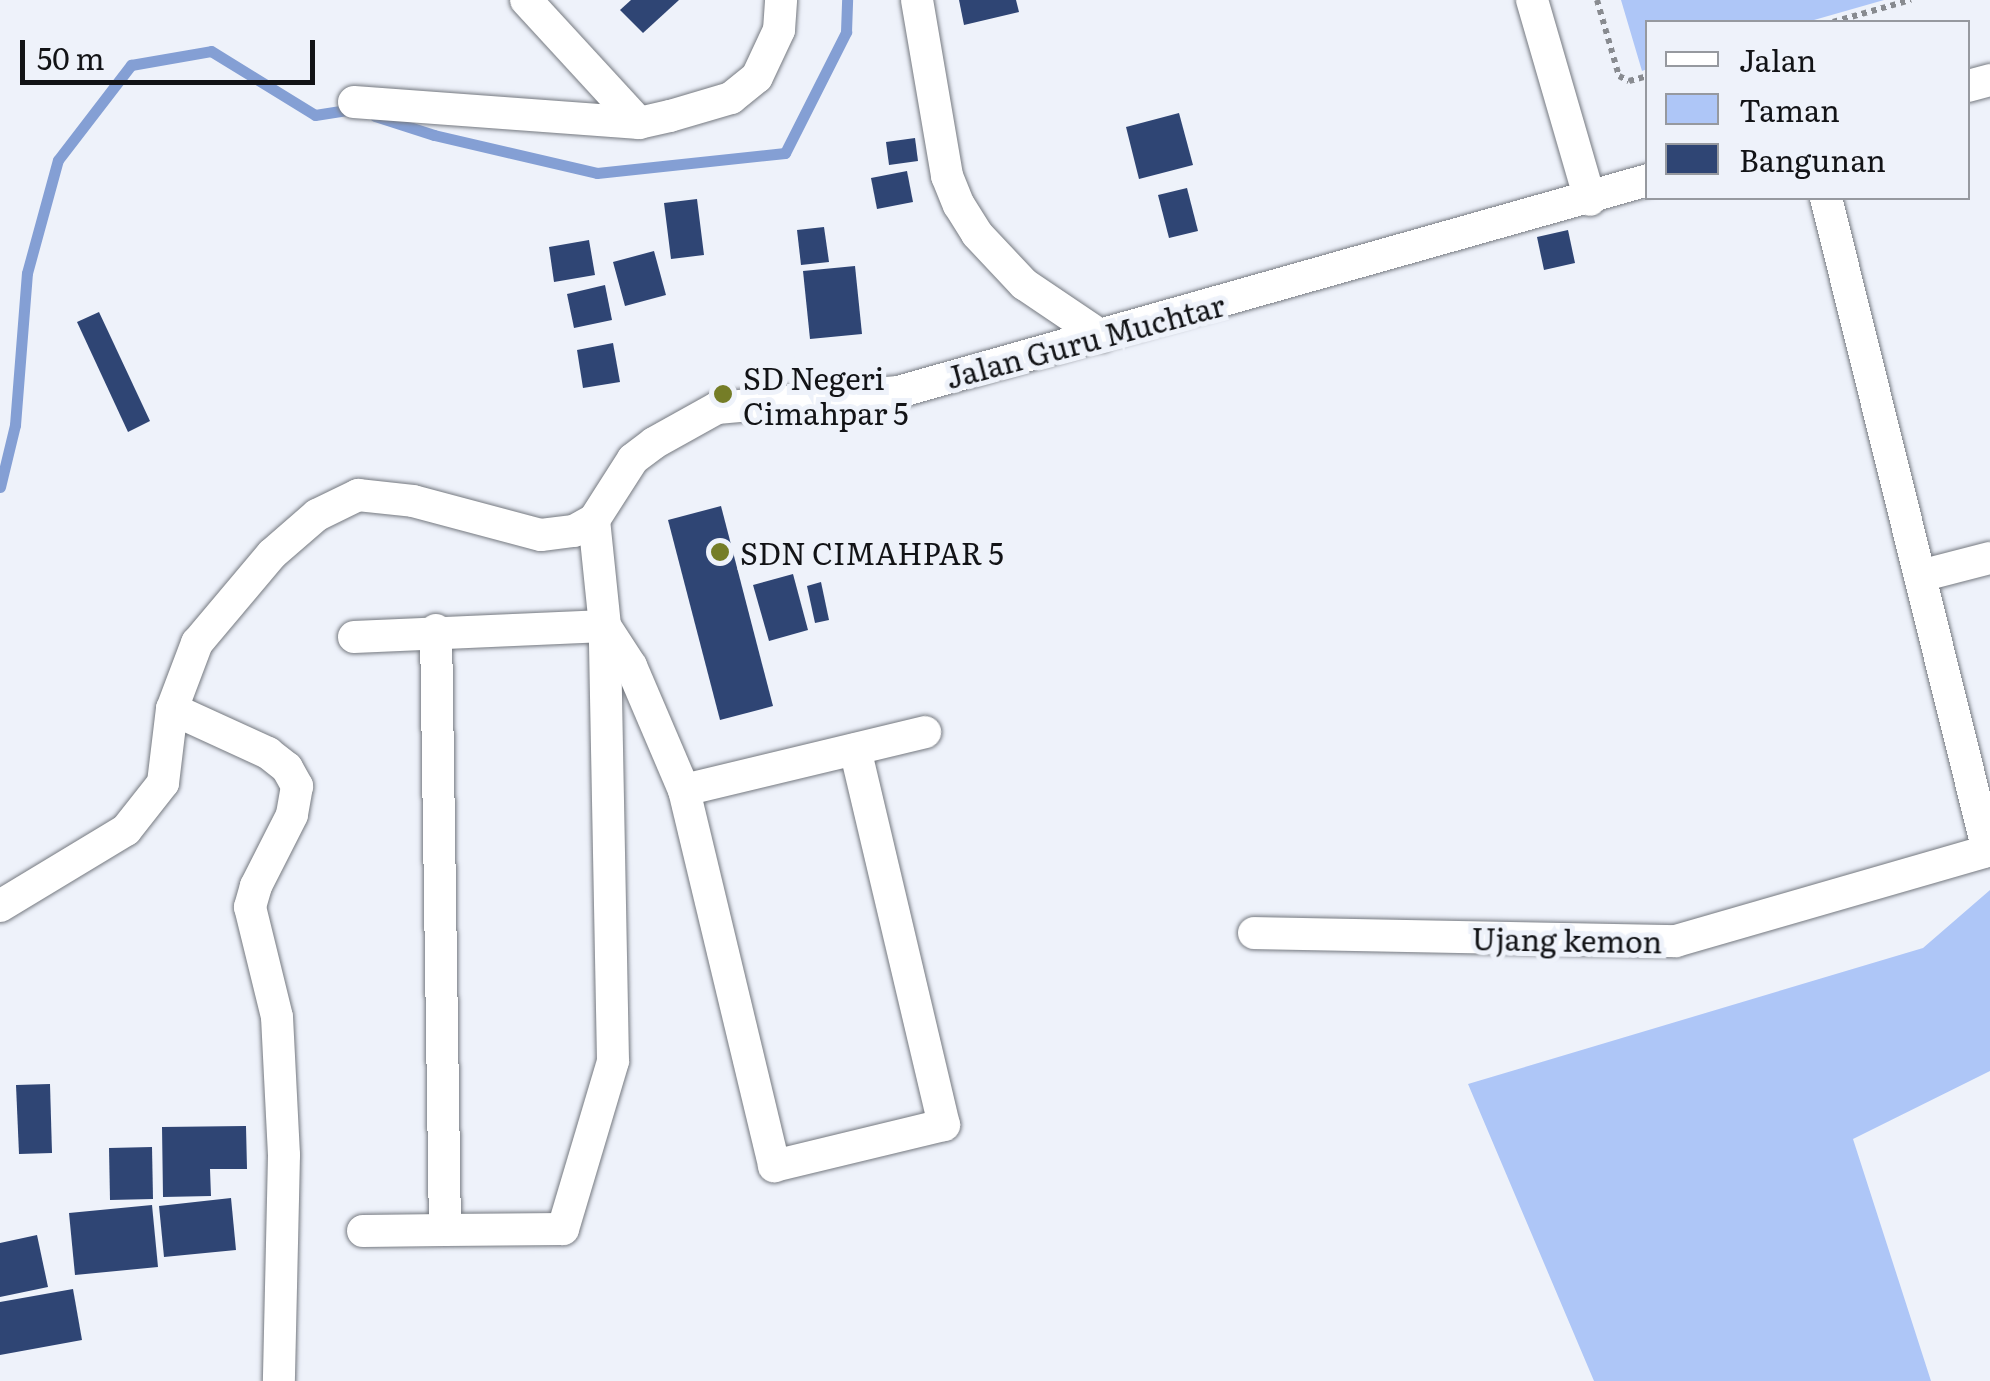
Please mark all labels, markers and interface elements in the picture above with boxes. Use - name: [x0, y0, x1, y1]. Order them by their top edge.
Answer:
- scale bar: [25, 20, 320, 82]
- legend: [1645, 20, 1970, 200]
- text: 50 m: [37, 35, 105, 79]
- text: Jalan: [1739, 37, 1816, 81]
- text: Taman: [1739, 87, 1840, 131]
- text: Bangunan: [1739, 137, 1886, 181]
- street label: Jalan Guru Muchtar: [942, 285, 1228, 395]
- place label: SD Negeri Cimahpar 5: [743, 359, 909, 430]
- marker: SD Negeri Cimahpar 5: [712, 383, 734, 405]
- place label: SDN CIMAHPAR 5: [740, 534, 1004, 570]
- marker: SDN CIMAHPAR 5: [709, 541, 731, 563]
- street label: Ujang kemon: [1471, 919, 1663, 959]

